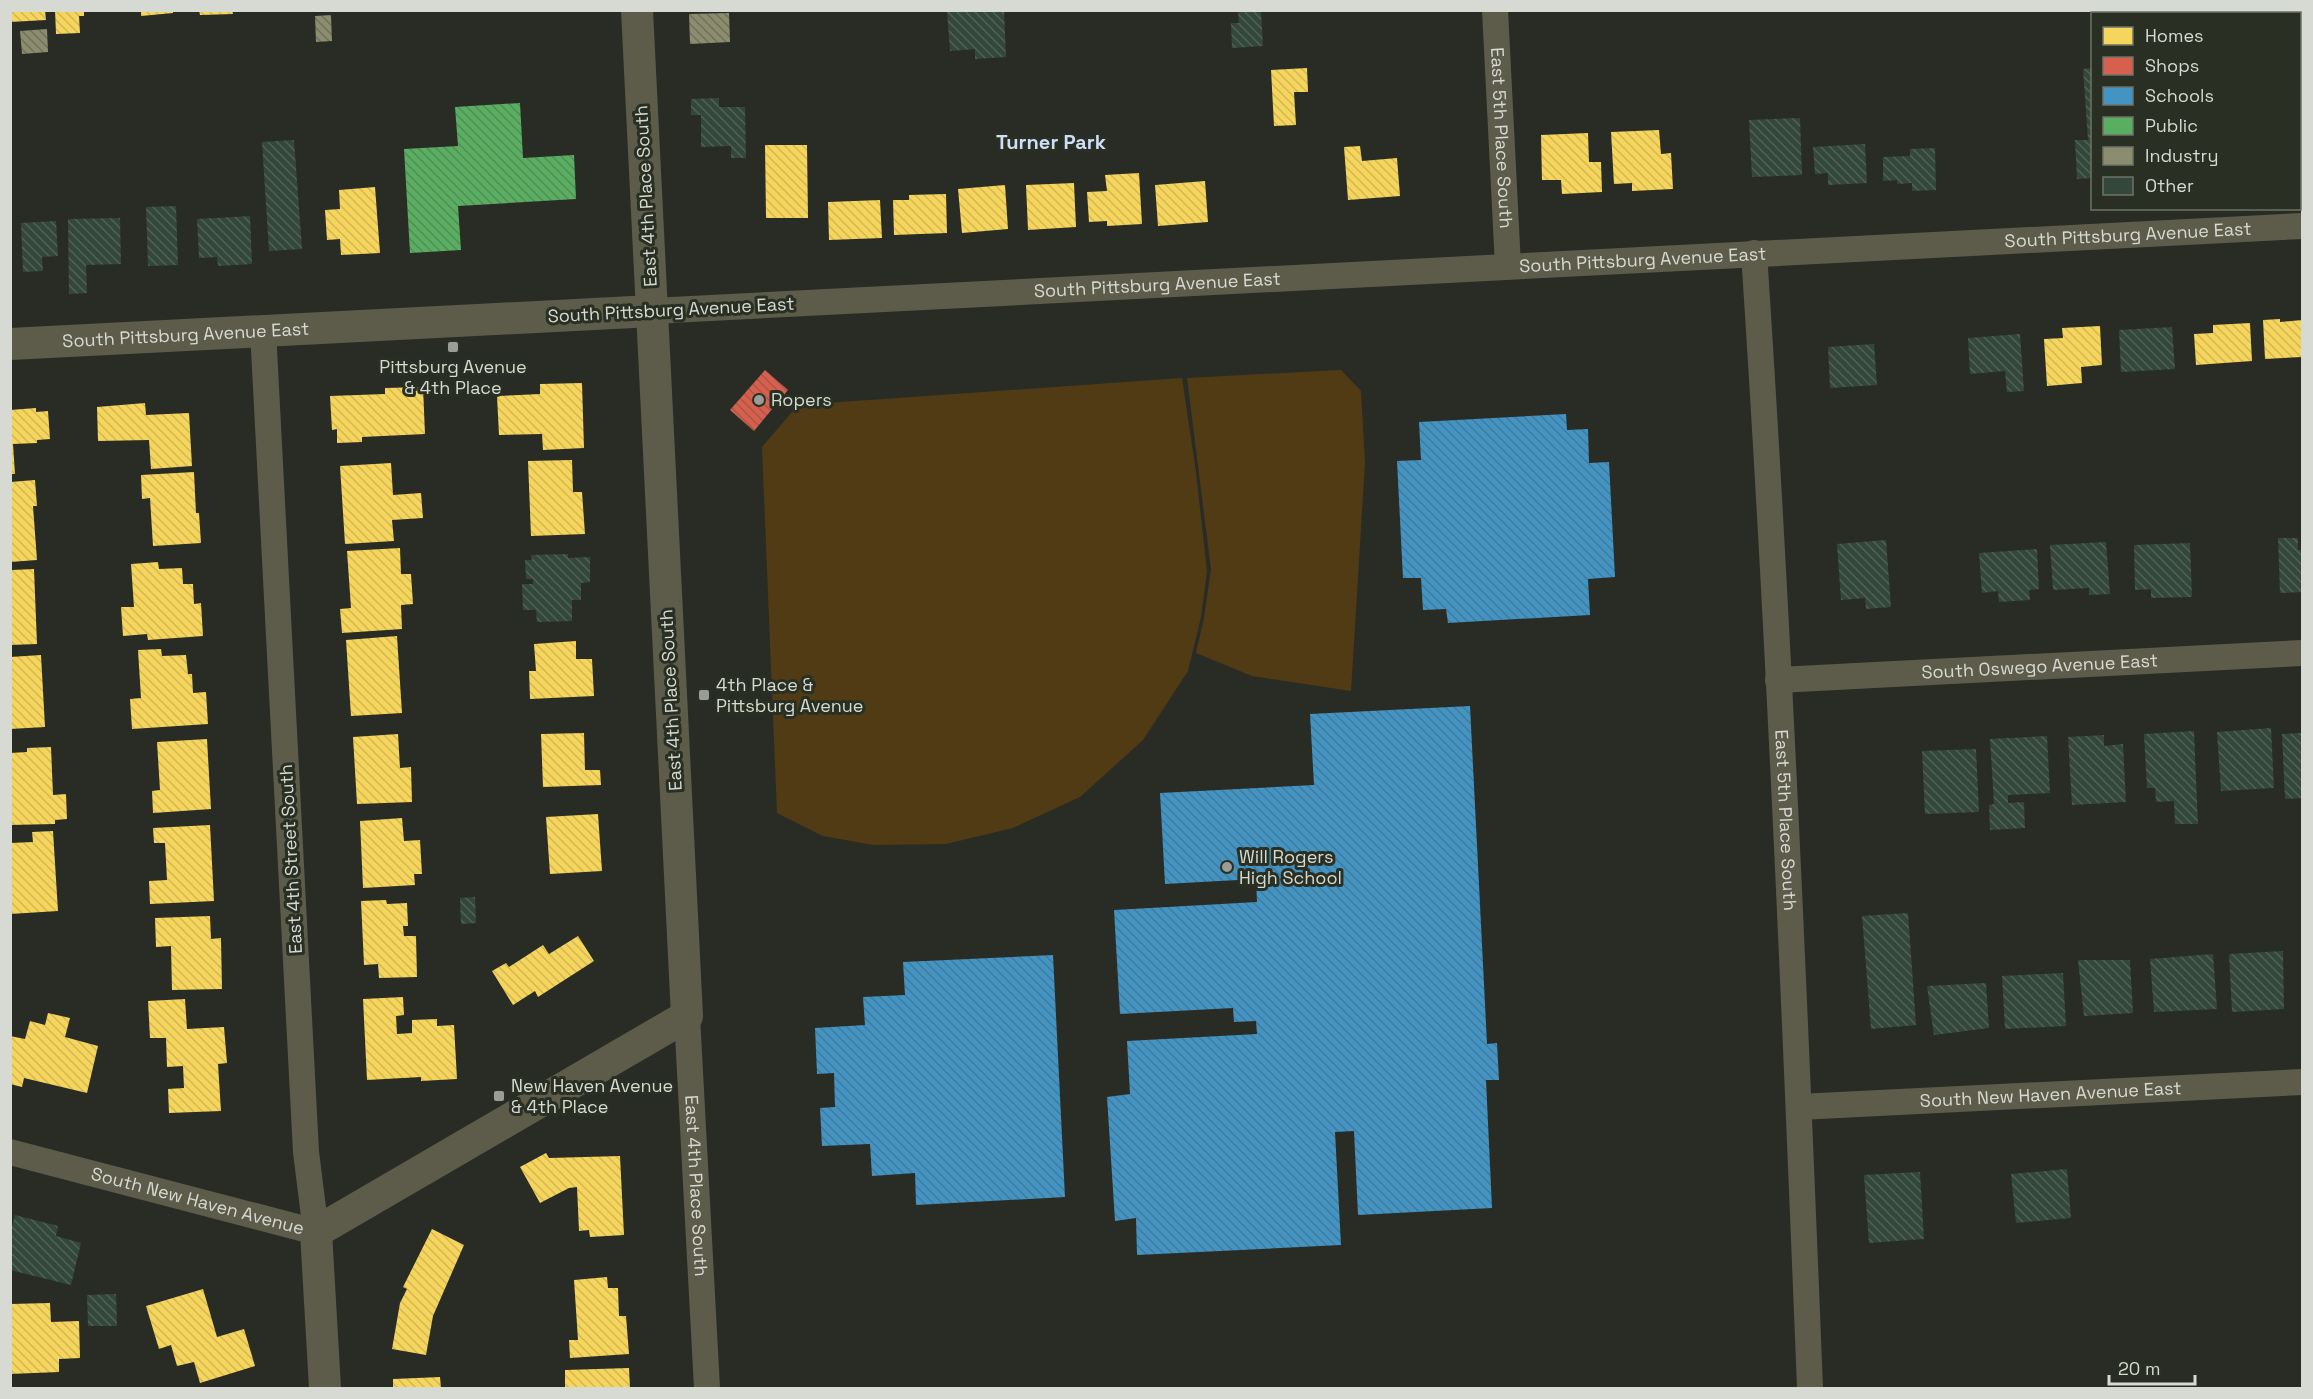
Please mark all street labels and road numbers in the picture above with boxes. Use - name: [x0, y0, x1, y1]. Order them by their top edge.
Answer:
- street label: East 5th Place South: [1486, 47, 1518, 229]
- street label: East 4th Place South: [629, 105, 662, 287]
- street label: South Pittsburg Avenue East: [2004, 217, 2252, 252]
- street label: South Pittsburg Avenue East: [1519, 242, 1767, 277]
- street label: South Pittsburg Avenue East: [1033, 267, 1281, 302]
- street label: South Pittsburg Avenue East: [547, 292, 795, 327]
- street label: South Pittsburg Avenue East: [62, 317, 310, 352]
- street label: East 4th Place South: [654, 609, 687, 791]
- street label: South Oswego Avenue East: [1921, 648, 2158, 684]
- street label: East 5th Place South: [1770, 729, 1802, 911]
- street label: East 4th Street South: [274, 764, 307, 954]
- street label: South New Haven Avenue East: [1919, 1076, 2182, 1112]
- street label: East 4th Place South: [680, 1094, 713, 1277]
- street label: South New Haven Avenue: [89, 1162, 307, 1239]

